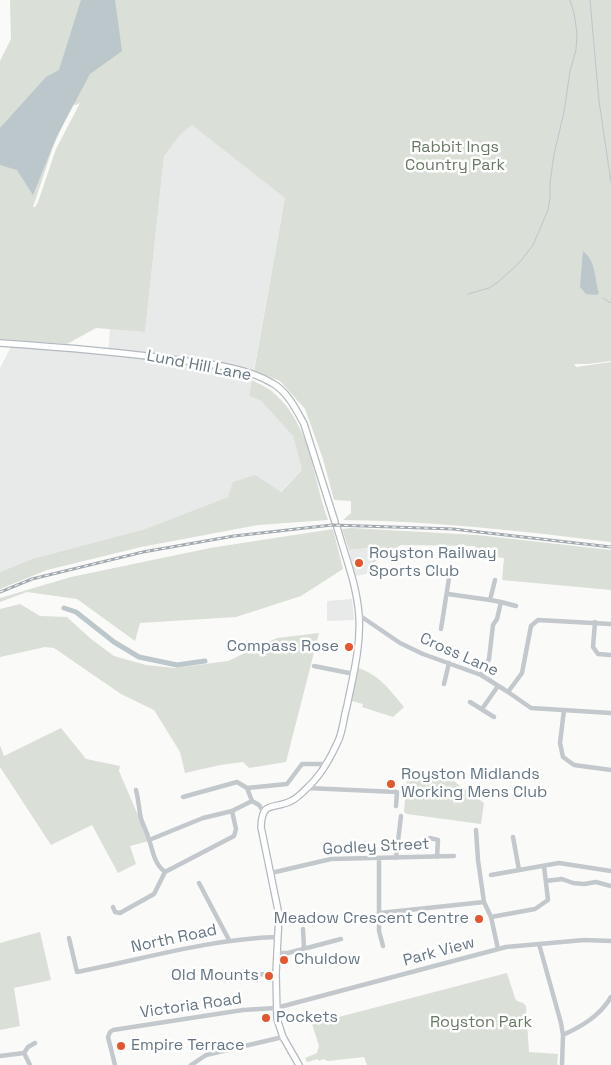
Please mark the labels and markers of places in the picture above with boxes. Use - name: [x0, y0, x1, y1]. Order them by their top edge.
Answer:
- place label: Royston Railway Sports Club: [369, 544, 497, 582]
- marker: Royston Railway Sports Club: [353, 557, 365, 569]
- place label: Compass Rose: [227, 637, 339, 657]
- marker: Compass Rose: [343, 641, 355, 653]
- place label: Royston Midlands Working Mens Club: [401, 765, 547, 803]
- marker: Royston Midlands Working Mens Club: [385, 778, 397, 790]
- place label: Meadow Crescent Centre: [274, 909, 469, 929]
- marker: Meadow Crescent Centre: [473, 913, 485, 925]
- place label: Chuldow: [294, 950, 361, 970]
- marker: Chuldow: [278, 954, 290, 966]
- place label: Old Mounts: [171, 966, 259, 986]
- marker: Old Mounts: [263, 970, 275, 982]
- place label: Pockets: [276, 1008, 338, 1028]
- marker: Pockets: [260, 1012, 272, 1024]
- place label: Empire Terrace: [131, 1036, 244, 1056]
- marker: Empire Terrace: [115, 1040, 127, 1052]

